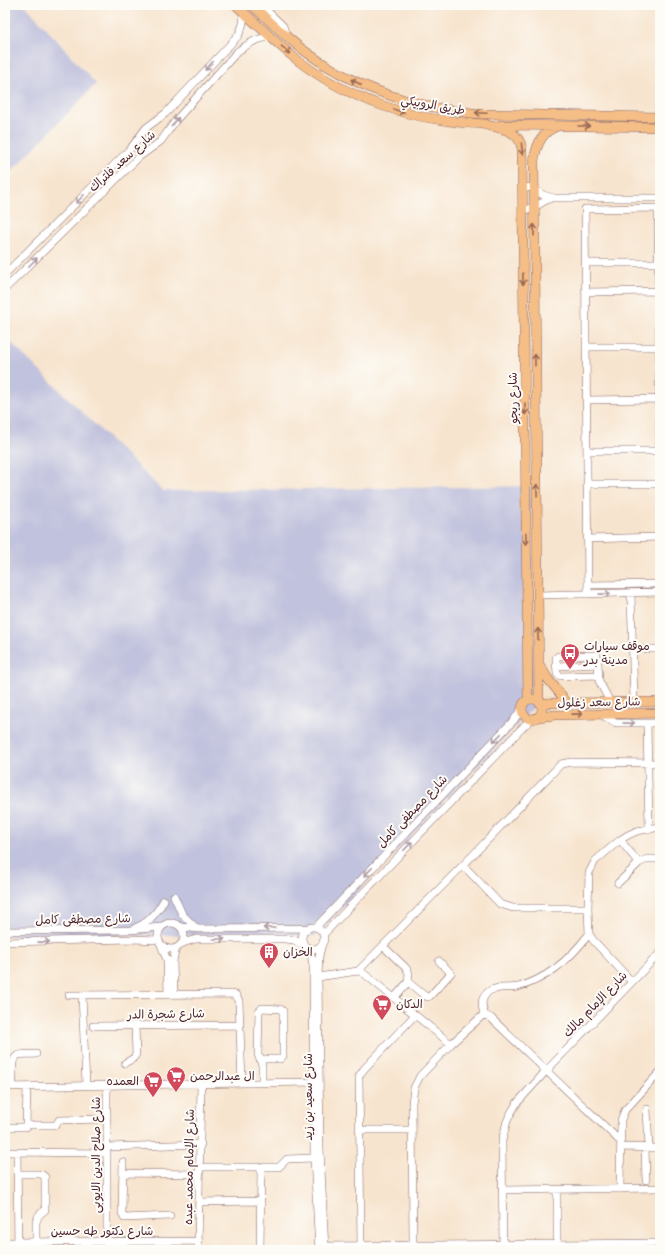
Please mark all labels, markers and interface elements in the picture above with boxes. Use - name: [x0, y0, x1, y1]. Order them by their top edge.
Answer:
- one-way arrow: [281, 46, 291, 55]
- one-way arrow: [205, 60, 214, 71]
- one-way arrow: [350, 77, 362, 85]
- street label: طريق الروبيكي: [399, 92, 466, 121]
- one-way arrow: [393, 108, 405, 116]
- one-way arrow: [475, 110, 488, 117]
- one-way arrow: [170, 117, 179, 128]
- one-way arrow: [577, 123, 590, 130]
- street label: شارع سعد فلتراك: [86, 127, 160, 196]
- one-way arrow: [518, 142, 525, 155]
- one-way arrow: [75, 194, 85, 203]
- one-way arrow: [530, 224, 538, 237]
- one-way arrow: [28, 257, 38, 267]
- one-way arrow: [519, 272, 527, 285]
- one-way arrow: [531, 354, 539, 367]
- street label: شارع ريجو: [506, 372, 522, 425]
- one-way arrow: [521, 402, 529, 415]
- one-way arrow: [533, 484, 541, 497]
- one-way arrow: [522, 532, 530, 545]
- one-way arrow: [598, 590, 611, 597]
- one-way arrow: [534, 628, 542, 641]
- place label: موقف سيارات مدينة بدر: [583, 639, 650, 668]
- bus stop icon: موقف سيارات مدينة بدر: [559, 642, 581, 670]
- street label: شارع سعد زغلول: [557, 694, 641, 712]
- one-way arrow: [570, 710, 583, 718]
- one-way arrow: [622, 719, 635, 727]
- one-way arrow: [492, 733, 502, 743]
- street label: شارع مصطفى كامل: [374, 772, 452, 852]
- one-way arrow: [403, 841, 413, 851]
- one-way arrow: [363, 867, 373, 877]
- street label: شارع مصطفى كامل: [35, 911, 131, 929]
- one-way arrow: [263, 924, 276, 932]
- one-way arrow: [212, 935, 225, 943]
- one-way arrow: [37, 938, 50, 946]
- building icon: الخزان: [258, 941, 280, 969]
- place label: الخزان: [283, 945, 313, 960]
- street label: شارع الإمام مالك: [560, 968, 631, 1041]
- supermarket icon: الدكان: [371, 993, 393, 1021]
- place label: الدكان: [396, 997, 423, 1012]
- street label: شارع شجرة الدر: [126, 1006, 205, 1024]
- street label: شارع سعيد بن زيد: [301, 1053, 317, 1141]
- supermarket icon: ال عبدالرحمن: [165, 1065, 187, 1093]
- place label: ال عبدالرحمن: [190, 1069, 255, 1084]
- supermarket icon: العمده: [142, 1070, 164, 1098]
- place label: العمده: [107, 1074, 139, 1089]
- street label: شارع صلاح الدين الايوبى: [89, 1097, 105, 1213]
- street label: شارع الإمام محمد عبده: [181, 1109, 199, 1225]
- street label: شارع دكتور طه حسين: [51, 1224, 153, 1240]

